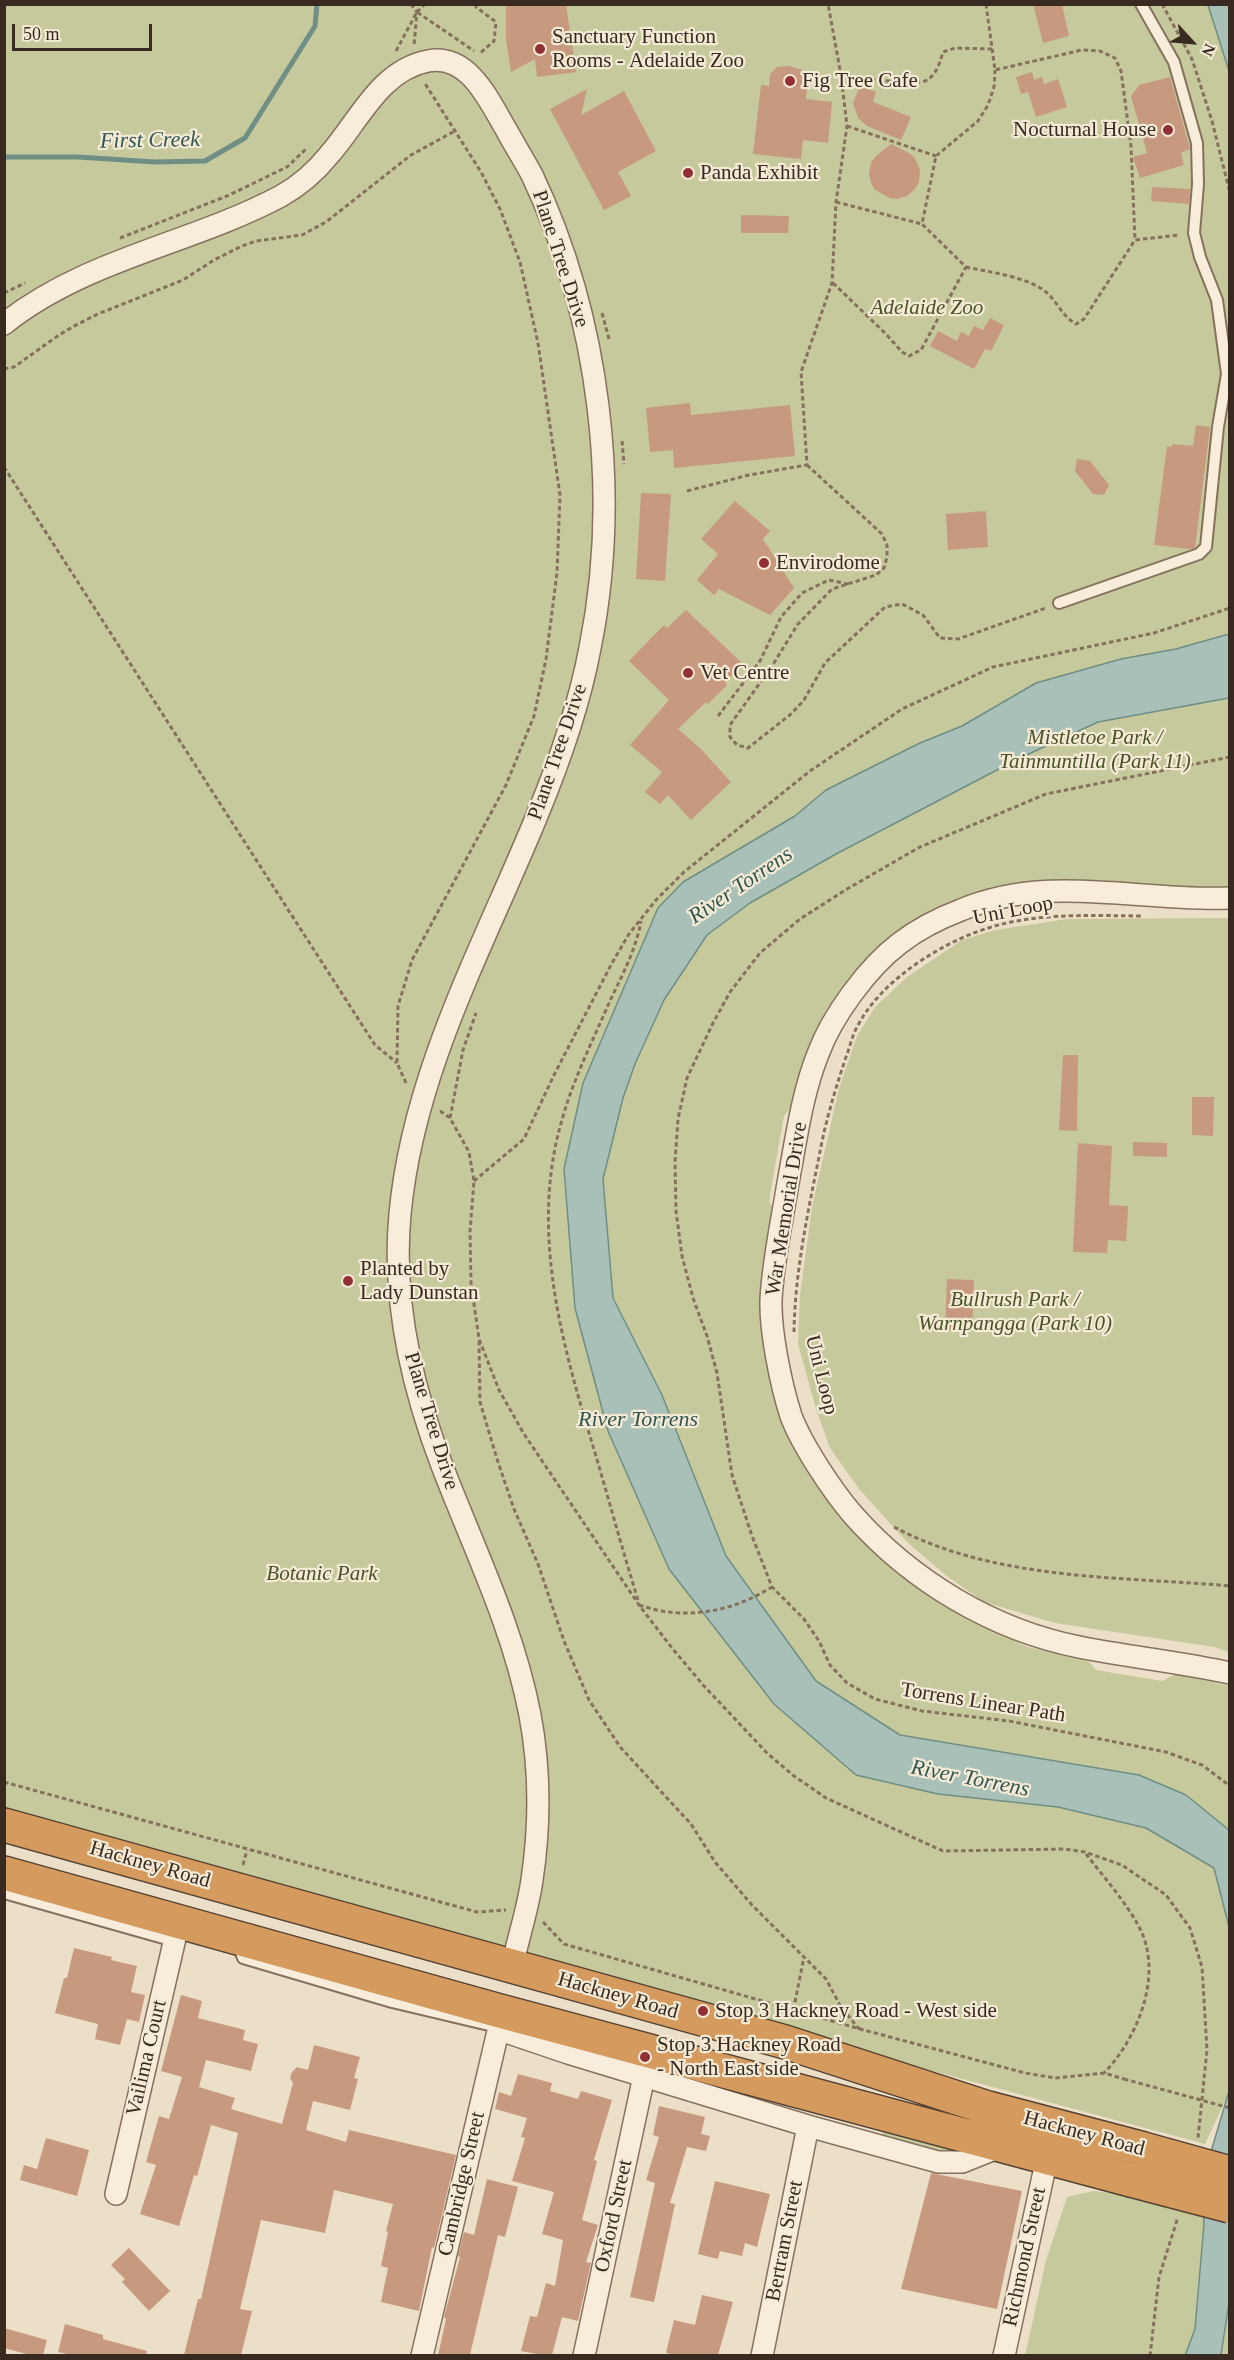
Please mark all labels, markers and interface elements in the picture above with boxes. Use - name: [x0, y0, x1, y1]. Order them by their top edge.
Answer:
- scale bar: [15, 12, 154, 50]
- north arrow: [1162, 12, 1222, 72]
- text: 50 m: [23, 24, 60, 44]
- place label: Sanctuary Function Rooms - Adelaide Zoo: [552, 24, 744, 74]
- text: N: [1198, 41, 1219, 59]
- marker: Sanctuary Function Rooms - Adelaide Zoo: [533, 42, 547, 56]
- place label: Fig Tree Cafe: [802, 68, 918, 94]
- marker: Fig Tree Cafe: [783, 74, 797, 88]
- place label: Nocturnal House: [1013, 117, 1156, 143]
- marker: Nocturnal House: [1161, 123, 1175, 137]
- water label: First Creek: [100, 127, 200, 155]
- place label: Panda Exhibit: [700, 160, 818, 186]
- marker: Panda Exhibit: [681, 166, 695, 180]
- street label: Plane Tree Drive: [526, 187, 594, 331]
- park label: Adelaide Zoo: [871, 295, 983, 321]
- place label: Envirodome: [776, 550, 880, 576]
- marker: Envirodome: [757, 556, 771, 570]
- place label: Vet Centre: [700, 660, 789, 686]
- marker: Vet Centre: [681, 666, 695, 680]
- street label: Plane Tree Drive: [523, 680, 593, 824]
- park label: Mistletoe Park / Tainmuntilla (Park 11): [999, 725, 1191, 775]
- water label: River Torrens: [684, 842, 798, 930]
- street label: Uni Loop: [971, 891, 1055, 931]
- street label: War Memorial Drive: [761, 1120, 813, 1298]
- place label: Planted by Lady Dunstan: [360, 1256, 478, 1306]
- marker: Planted by Lady Dunstan: [341, 1274, 355, 1288]
- park label: Bullrush Park / Warnpangga (Park 10): [918, 1287, 1112, 1337]
- street label: Uni Loop: [799, 1333, 843, 1417]
- street label: Plane Tree Drive: [398, 1349, 464, 1493]
- water label: River Torrens: [578, 1407, 698, 1433]
- park label: Botanic Park: [266, 1561, 378, 1587]
- street label: Torrens Linear Path: [899, 1678, 1067, 1728]
- water label: River Torrens: [909, 1755, 1031, 1803]
- street label: Hackney Road: [87, 1836, 213, 1894]
- street label: Hackney Road: [555, 1967, 681, 2025]
- street label: Vailima Court: [121, 1997, 173, 2119]
- place label: Stop 3 Hackney Road - West side: [715, 1998, 997, 2024]
- marker: Stop 3 Hackney Road - West side: [696, 2004, 710, 2018]
- place label: Stop 3 Hackney Road - North East side: [657, 2032, 841, 2082]
- marker: Stop 3 Hackney Road - North East side: [638, 2050, 652, 2064]
- street label: Hackney Road: [1021, 2106, 1147, 2162]
- street label: Cambridge Street: [433, 2109, 491, 2259]
- street label: Oxford Street: [590, 2157, 638, 2275]
- street label: Bertram Street: [761, 2178, 809, 2304]
- street label: Richmond Street: [998, 2185, 1052, 2329]

